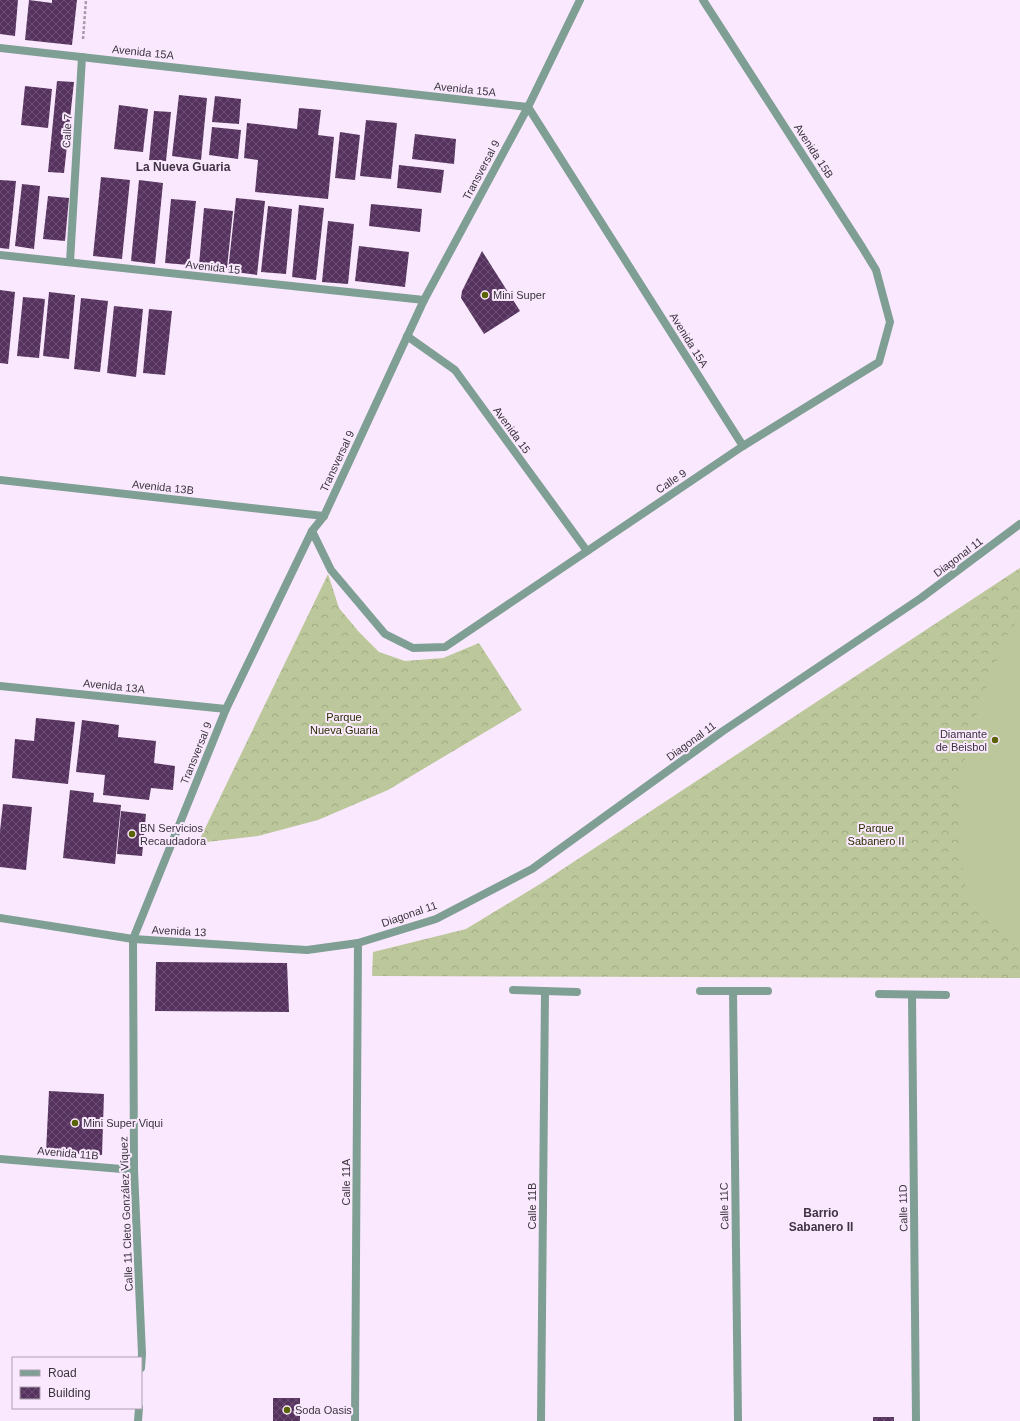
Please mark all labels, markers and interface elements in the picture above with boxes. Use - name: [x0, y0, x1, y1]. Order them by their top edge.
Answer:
- street label: Avenida 15A: [111, 43, 175, 61]
- street label: Avenida 15A: [433, 80, 497, 98]
- street label: Calle 7: [60, 114, 74, 148]
- street label: Avenida 15B: [792, 122, 836, 180]
- street label: Transversal 9: [460, 138, 502, 202]
- district label: La Nueva Guaria: [136, 160, 231, 174]
- street label: Avenida 15: [185, 258, 241, 276]
- place label: Mini Super: [493, 289, 546, 301]
- marker: Mini Super: [480, 290, 490, 300]
- street label: Avenida 15A: [667, 310, 711, 370]
- street label: Avenida 15: [491, 404, 533, 456]
- street label: Transversal 9: [318, 428, 356, 494]
- street label: Calle 9: [653, 466, 689, 496]
- street label: Avenida 13B: [131, 478, 195, 496]
- street label: Diagonal 11: [931, 535, 985, 579]
- street label: Avenida 13A: [82, 677, 146, 695]
- park label: Parque Nueva Guaria: [310, 711, 379, 736]
- street label: Diagonal 11: [664, 719, 718, 763]
- street label: Transversal 9: [178, 720, 214, 786]
- place label: Diamante de Beisbol: [936, 728, 987, 753]
- marker: Diamante de Beisbol: [990, 735, 1000, 745]
- place label: BN Servicios Recaudadora: [140, 822, 207, 847]
- park label: Parque Sabanero II: [848, 822, 904, 847]
- marker: BN Servicios Recaudadora: [127, 829, 137, 839]
- street label: Diagonal 11: [380, 899, 438, 929]
- street label: Avenida 13: [151, 924, 207, 938]
- place label: Mini Super Viqui: [83, 1117, 163, 1129]
- marker: Mini Super Viqui: [70, 1118, 80, 1128]
- street label: Calle 11 Cleto González Víquez: [117, 1136, 135, 1292]
- street label: Avenida 11B: [37, 1144, 99, 1162]
- street label: Calle 11A: [340, 1158, 352, 1205]
- street label: Calle 11C: [718, 1182, 730, 1230]
- street label: Calle 11B: [526, 1183, 538, 1229]
- street label: Calle 11D: [897, 1184, 909, 1232]
- district label: Barrio Sabanero II: [789, 1206, 853, 1234]
- legend: [12, 1357, 142, 1409]
- text: Road: [48, 1366, 77, 1380]
- text: Building: [48, 1386, 91, 1400]
- place label: Soda Oasis: [295, 1404, 352, 1416]
- marker: Soda Oasis: [282, 1405, 292, 1415]

